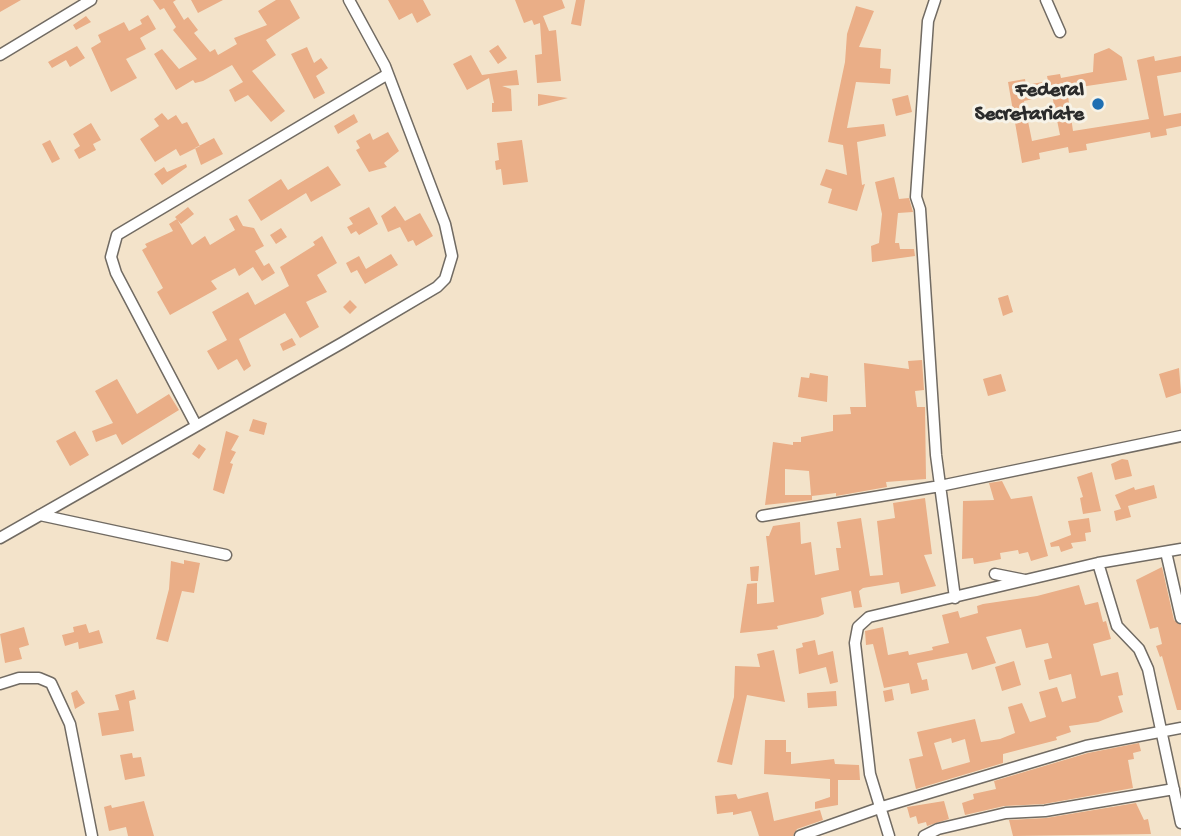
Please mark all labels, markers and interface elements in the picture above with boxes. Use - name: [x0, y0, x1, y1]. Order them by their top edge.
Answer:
- place label: Federal Secretariate: [975, 79, 1084, 129]
- marker: Federal Secretariate: [1090, 96, 1106, 112]

